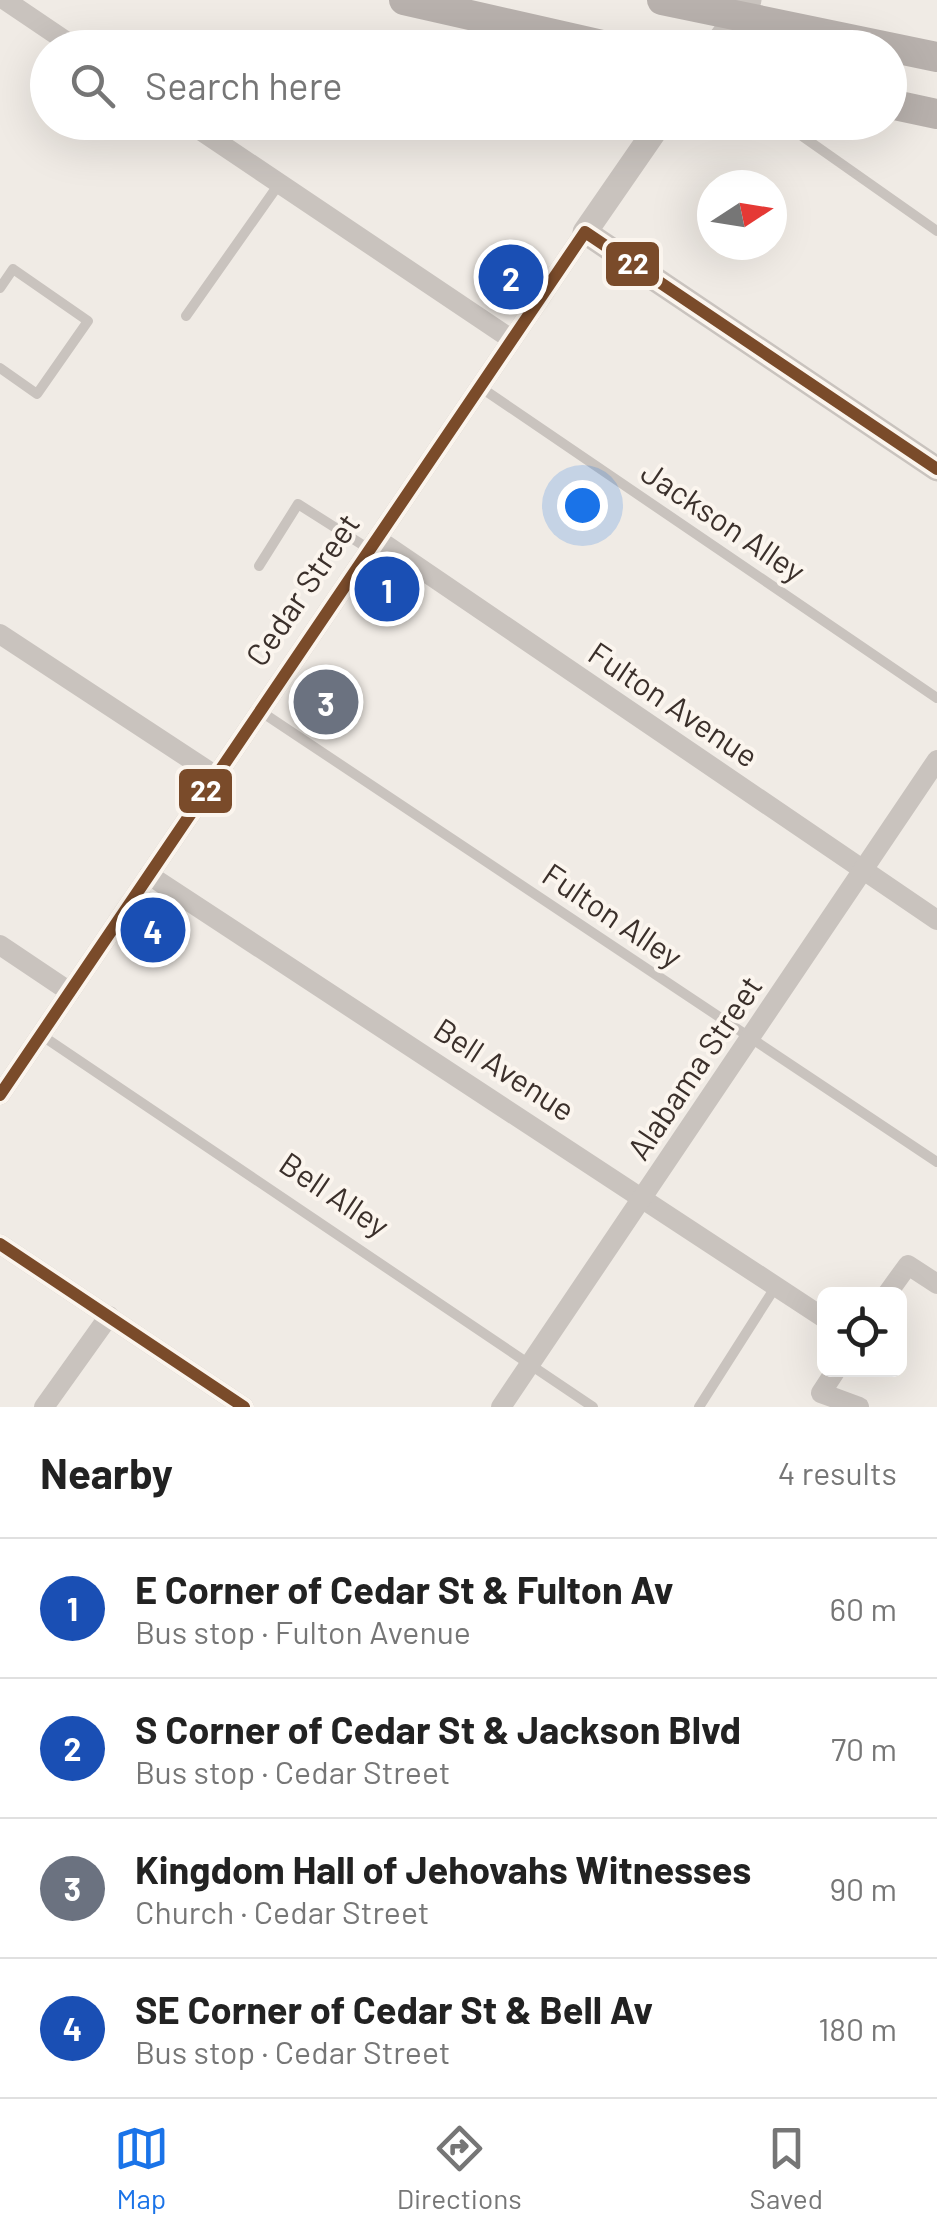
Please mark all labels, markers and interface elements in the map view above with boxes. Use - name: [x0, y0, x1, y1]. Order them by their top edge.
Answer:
- search box: [30, 30, 907, 140]
- icon: search: [65, 58, 120, 113]
- text: Search here: [145, 62, 343, 108]
- north arrow: [697, 170, 787, 260]
- pin: 2: [478, 240, 544, 314]
- line badge: 22: [604, 240, 661, 288]
- text: 22: [617, 246, 649, 280]
- street label: Jackson Alley: [635, 452, 813, 589]
- your location: [557, 480, 608, 531]
- street label: Cedar Street: [236, 505, 366, 672]
- pin: 1: [354, 552, 420, 626]
- street label: Fulton Avenue: [582, 633, 766, 774]
- pin: 3: [294, 664, 358, 740]
- line badge: 22: [177, 767, 234, 815]
- text: 22: [190, 773, 222, 807]
- street label: Fulton Alley: [536, 854, 690, 975]
- pin: 4: [120, 892, 186, 968]
- street label: Alabama Street: [618, 968, 769, 1166]
- street label: Bell Avenue: [428, 1009, 583, 1128]
- street label: Bell Alley: [273, 1143, 397, 1244]
- map controls: [817, 1287, 907, 1377]
- button: locate: [817, 1287, 907, 1377]
- text: Nearby: [40, 1447, 173, 1497]
- text: 4 results: [778, 1453, 897, 1491]
- text: E Corner of Cedar St & Fulton Av: [135, 1566, 674, 1612]
- text: 1: [67, 1589, 78, 1627]
- text: 60 m: [830, 1589, 897, 1627]
- text: Bus stop · Fulton Avenue: [135, 1612, 471, 1650]
- text: S Corner of Cedar St & Jackson Blvd: [135, 1706, 741, 1752]
- text: 2: [64, 1729, 81, 1767]
- text: 70 m: [831, 1729, 897, 1767]
- text: Bus stop · Cedar Street: [135, 1752, 450, 1790]
- text: Kingdom Hall of Jehovahs Witnesses: [135, 1846, 751, 1892]
- text: 3: [64, 1869, 81, 1907]
- text: 90 m: [829, 1869, 897, 1907]
- text: Church · Cedar Street: [135, 1892, 429, 1930]
- text: SE Corner of Cedar St & Bell Av: [135, 1986, 653, 2032]
- text: 4: [63, 2009, 82, 2047]
- text: 180 m: [818, 2009, 897, 2047]
- text: Bus stop · Cedar Street: [135, 2032, 450, 2070]
- tab: Map: [114, 2121, 169, 2215]
- tab: Directions: [397, 2121, 522, 2215]
- tab: Saved: [750, 2121, 823, 2215]

